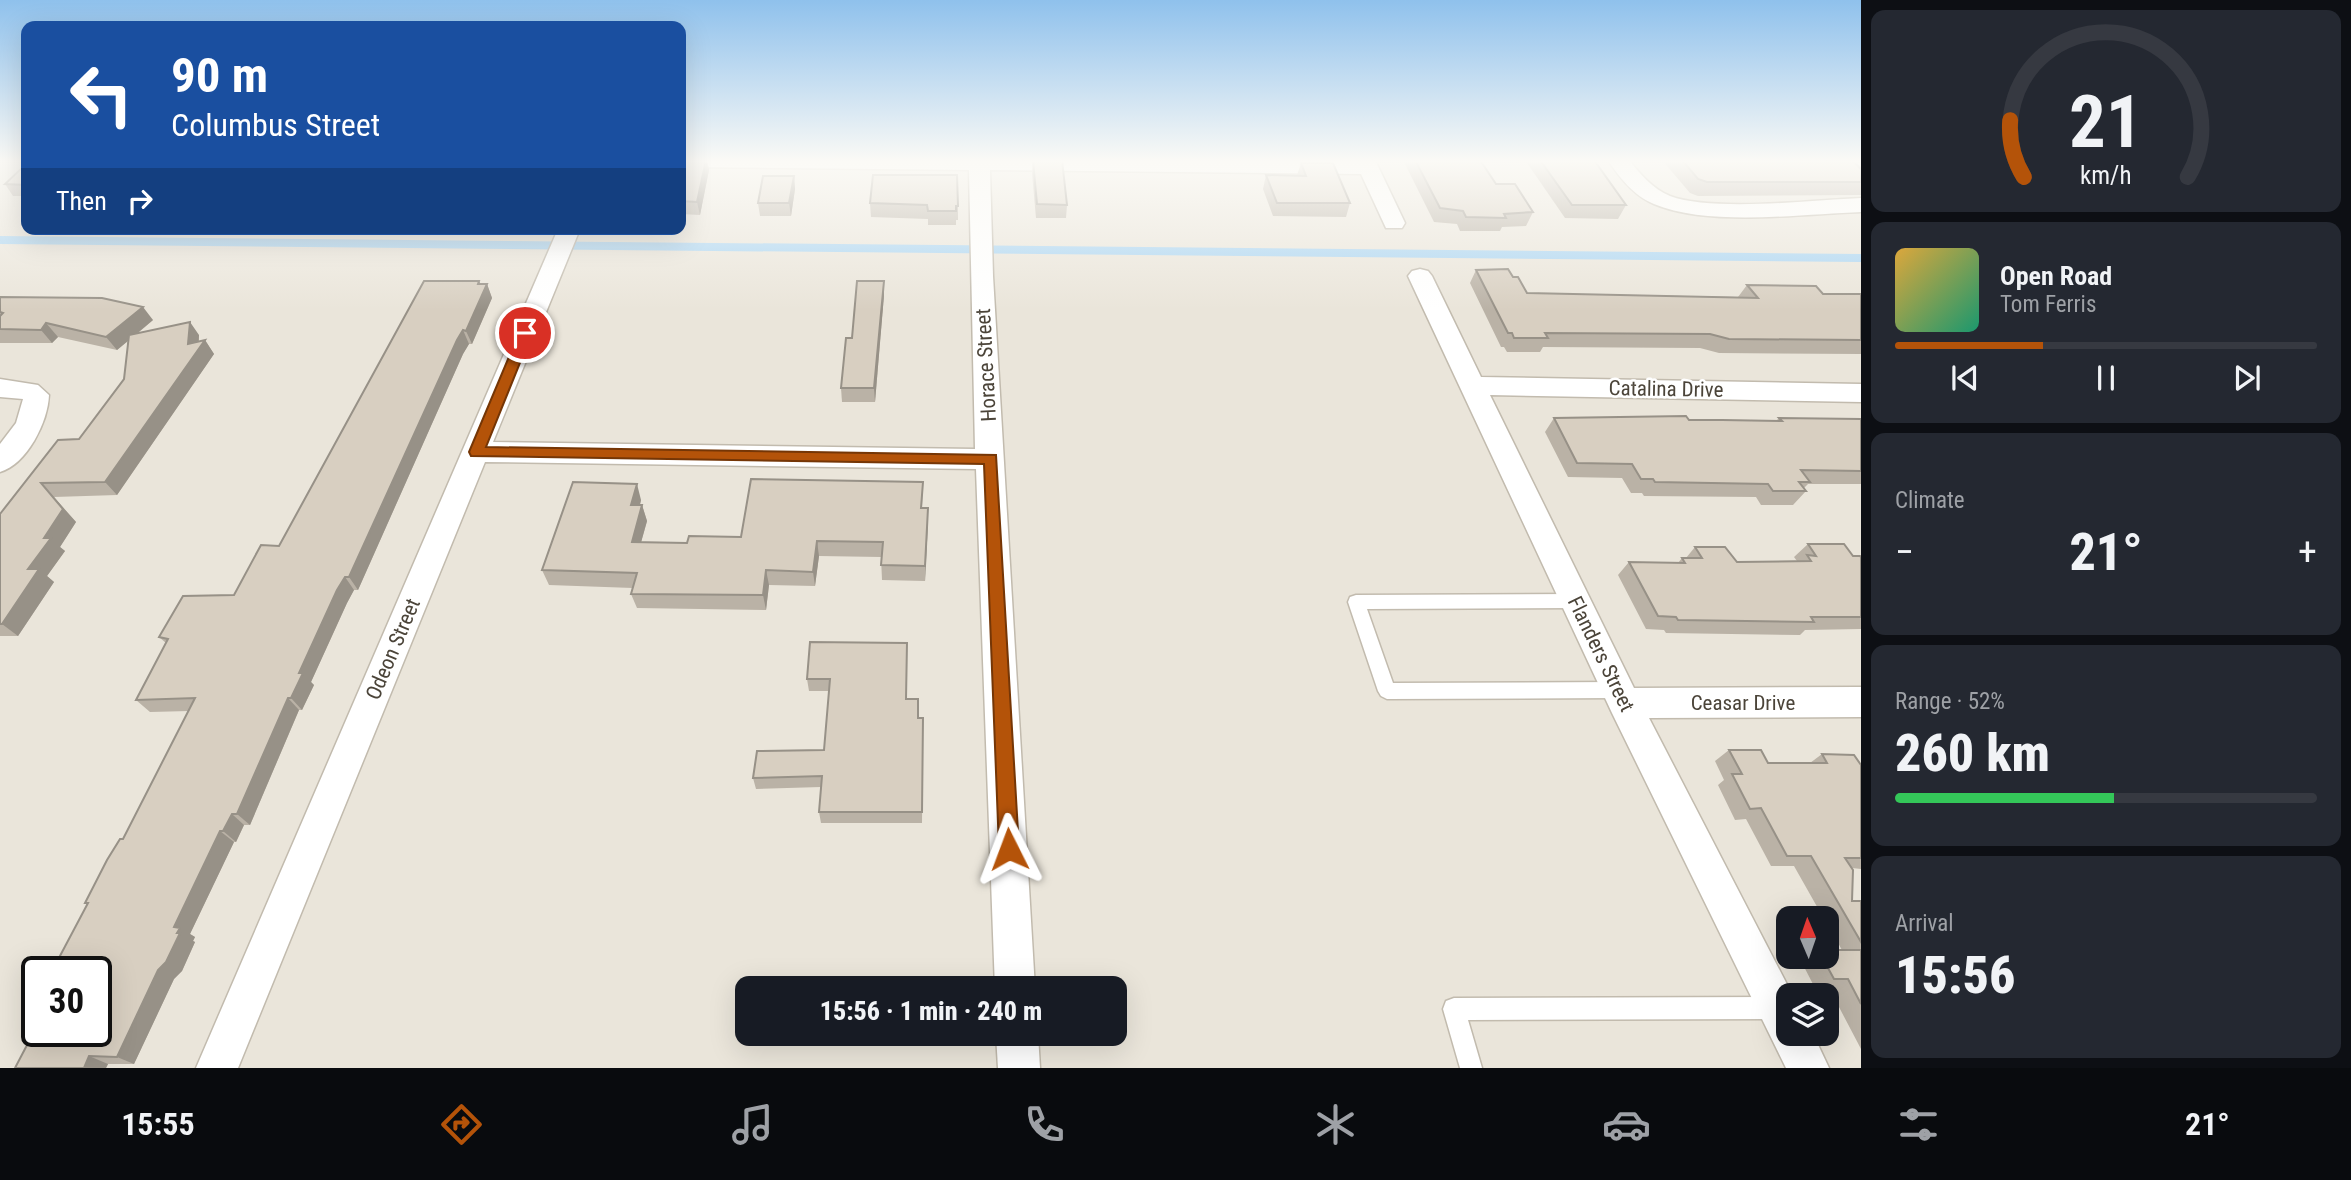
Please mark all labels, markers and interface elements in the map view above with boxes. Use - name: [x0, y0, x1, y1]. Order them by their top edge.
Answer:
- text: 90 m: [171, 47, 268, 104]
- icon: left: [56, 49, 147, 140]
- text: 21: [2069, 79, 2143, 165]
- text: Columbus Street: [171, 106, 380, 144]
- text: km/h: [2080, 161, 2132, 190]
- icon: right: [121, 182, 159, 220]
- text: Then: [56, 186, 107, 216]
- text: Open Road: [2000, 261, 2112, 291]
- text: Tom Ferris: [2000, 291, 2096, 318]
- pin: [495, 303, 555, 363]
- street label: Horace Street: [971, 308, 1001, 422]
- icon: arrive: [506, 314, 544, 352]
- icon: previous: [1946, 359, 1984, 397]
- icon: pause: [2087, 359, 2125, 397]
- icon: next: [2228, 359, 2266, 397]
- street label: Catalina Drive: [1608, 376, 1724, 402]
- text: Climate: [1895, 487, 1965, 514]
- text: 21°: [2069, 522, 2143, 583]
- text: −: [1895, 530, 1914, 574]
- text: +: [2298, 530, 2317, 574]
- street label: Flanders Street: [1563, 592, 1639, 716]
- street label: Odeon Street: [361, 595, 425, 703]
- text: Range · 52%: [1895, 688, 2005, 715]
- street label: Ceasar Drive: [1691, 691, 1795, 715]
- text: 260 km: [1895, 723, 2050, 784]
- position arrow: [972, 812, 1046, 886]
- north arrow: [1776, 906, 1839, 970]
- map controls: [1776, 906, 1839, 1046]
- text: Arrival: [1895, 910, 1954, 937]
- text: 15:56: [1895, 945, 2015, 1006]
- speed limit sign: 30: [21, 956, 112, 1047]
- button: layers: [1776, 983, 1839, 1046]
- text: 15:56 · 1 min · 240 m: [820, 996, 1042, 1026]
- icon: directions: [437, 1100, 486, 1149]
- icon: music: [728, 1100, 777, 1149]
- icon: phone: [1020, 1100, 1069, 1149]
- icon: climate: [1311, 1100, 1360, 1149]
- icon: car: [1602, 1100, 1651, 1149]
- icon: filters: [1894, 1100, 1943, 1149]
- text: 15:55: [121, 1105, 195, 1143]
- text: 21°: [2185, 1105, 2230, 1143]

